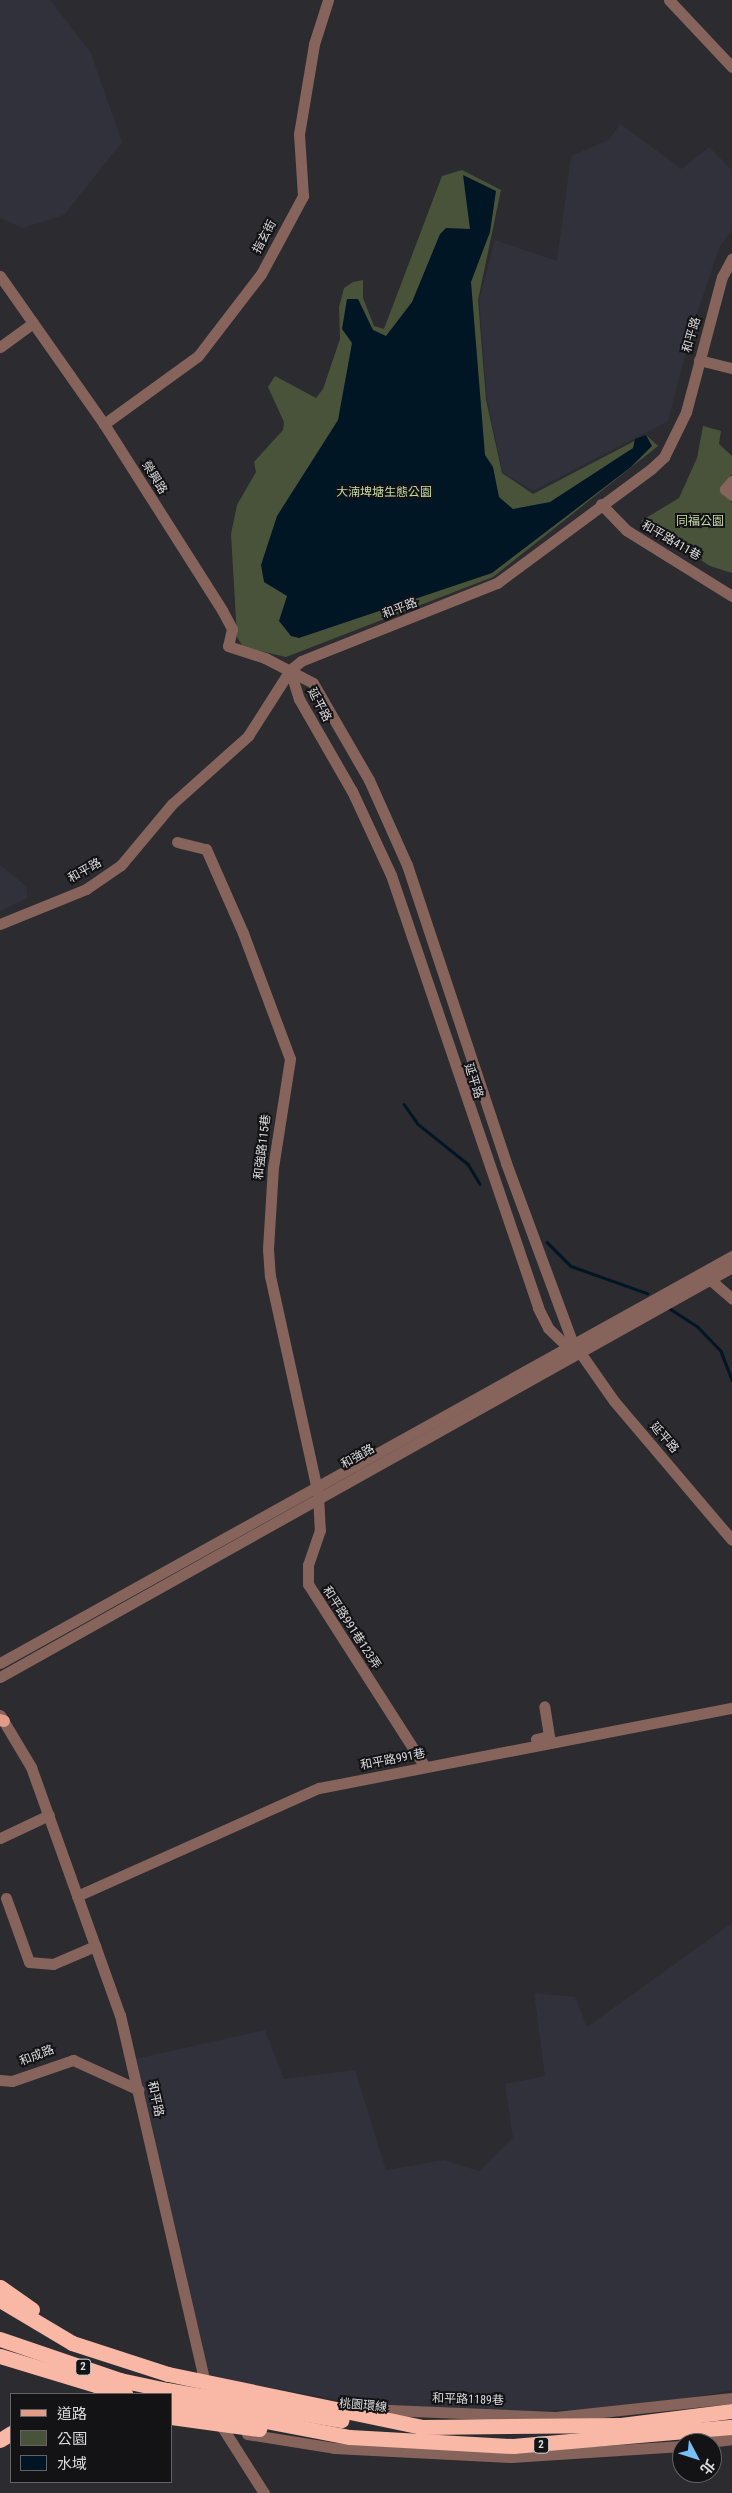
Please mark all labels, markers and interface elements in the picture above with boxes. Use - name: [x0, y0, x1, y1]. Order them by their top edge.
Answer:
- street label: 指玄街: [250, 218, 280, 256]
- street label: 和平路: [680, 316, 704, 354]
- street label: 榮興路: [138, 459, 170, 497]
- park label: 大湳埤塘生態公園: [336, 486, 432, 500]
- park label: 同福公園: [676, 515, 724, 529]
- street label: 和平路411巷: [639, 518, 703, 564]
- street label: 和平路: [381, 596, 419, 622]
- street label: 延平路: [304, 686, 334, 724]
- street label: 和平路: [66, 856, 104, 886]
- street label: 延平路: [461, 1062, 485, 1100]
- street label: 和強路115巷: [252, 1113, 274, 1181]
- street label: 延平路: [647, 1420, 681, 1456]
- street label: 和強路: [339, 1442, 377, 1472]
- street label: 和平路991巷123弄: [319, 1584, 383, 1672]
- street label: 和平路991巷: [359, 1747, 427, 1773]
- street label: 和成路: [18, 2043, 56, 2069]
- street label: 和平路: [144, 2080, 166, 2118]
- road number: 2: [74, 2358, 92, 2376]
- street label: 和平路1189巷: [432, 2392, 504, 2408]
- legend: [10, 2393, 172, 2483]
- street label: 桃園環線: [338, 2397, 388, 2415]
- text: 道路: [57, 2405, 87, 2423]
- text: 公園: [57, 2430, 87, 2448]
- north arrow: [672, 2433, 722, 2483]
- road number: 2: [532, 2436, 550, 2454]
- text: 水域: [57, 2455, 87, 2473]
- text: 北: [697, 2456, 718, 2478]

